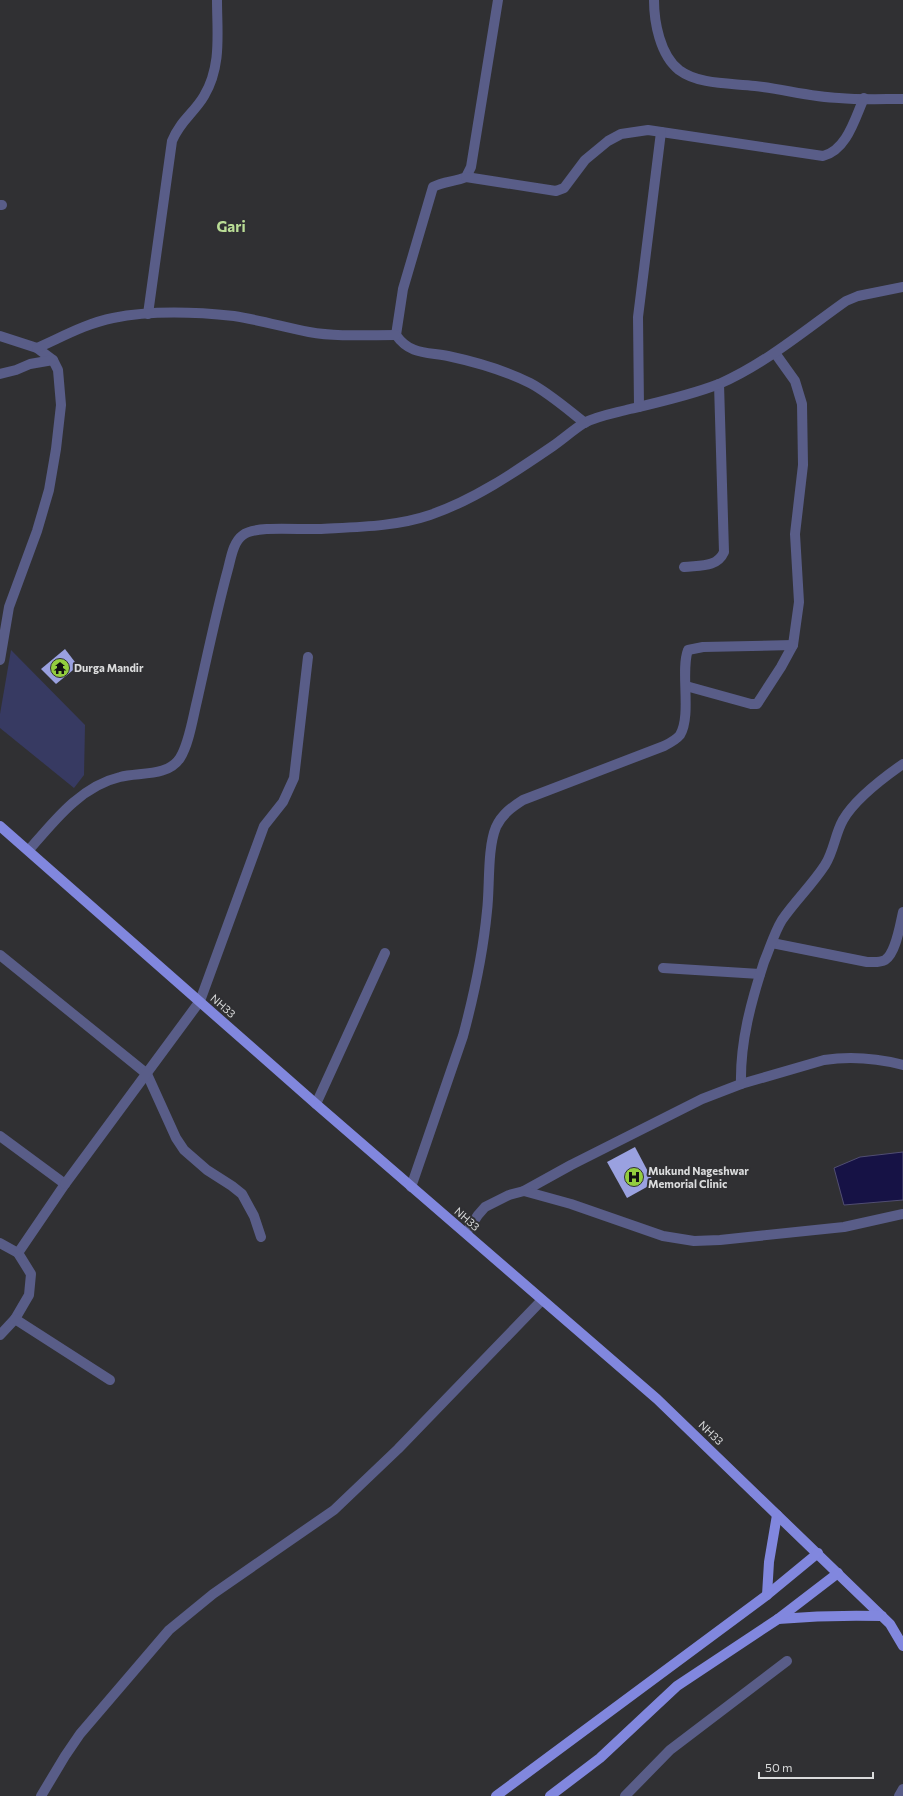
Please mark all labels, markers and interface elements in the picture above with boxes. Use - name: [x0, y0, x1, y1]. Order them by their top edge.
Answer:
- district label: Gari: [216, 217, 246, 235]
- temple icon: Durga Mandir: [49, 657, 71, 679]
- place label: Durga Mandir: [74, 661, 144, 674]
- street label: NH33: [208, 991, 239, 1020]
- place label: Mukund Nageshwar Memorial Clinic: [648, 1164, 749, 1190]
- hospital icon: Mukund Nageshwar Memorial Clinic: [623, 1166, 645, 1188]
- street label: NH33: [452, 1204, 483, 1233]
- street label: NH33: [696, 1418, 726, 1447]
- scale bar: [759, 1754, 873, 1780]
- text: 50 m: [765, 1760, 793, 1774]

